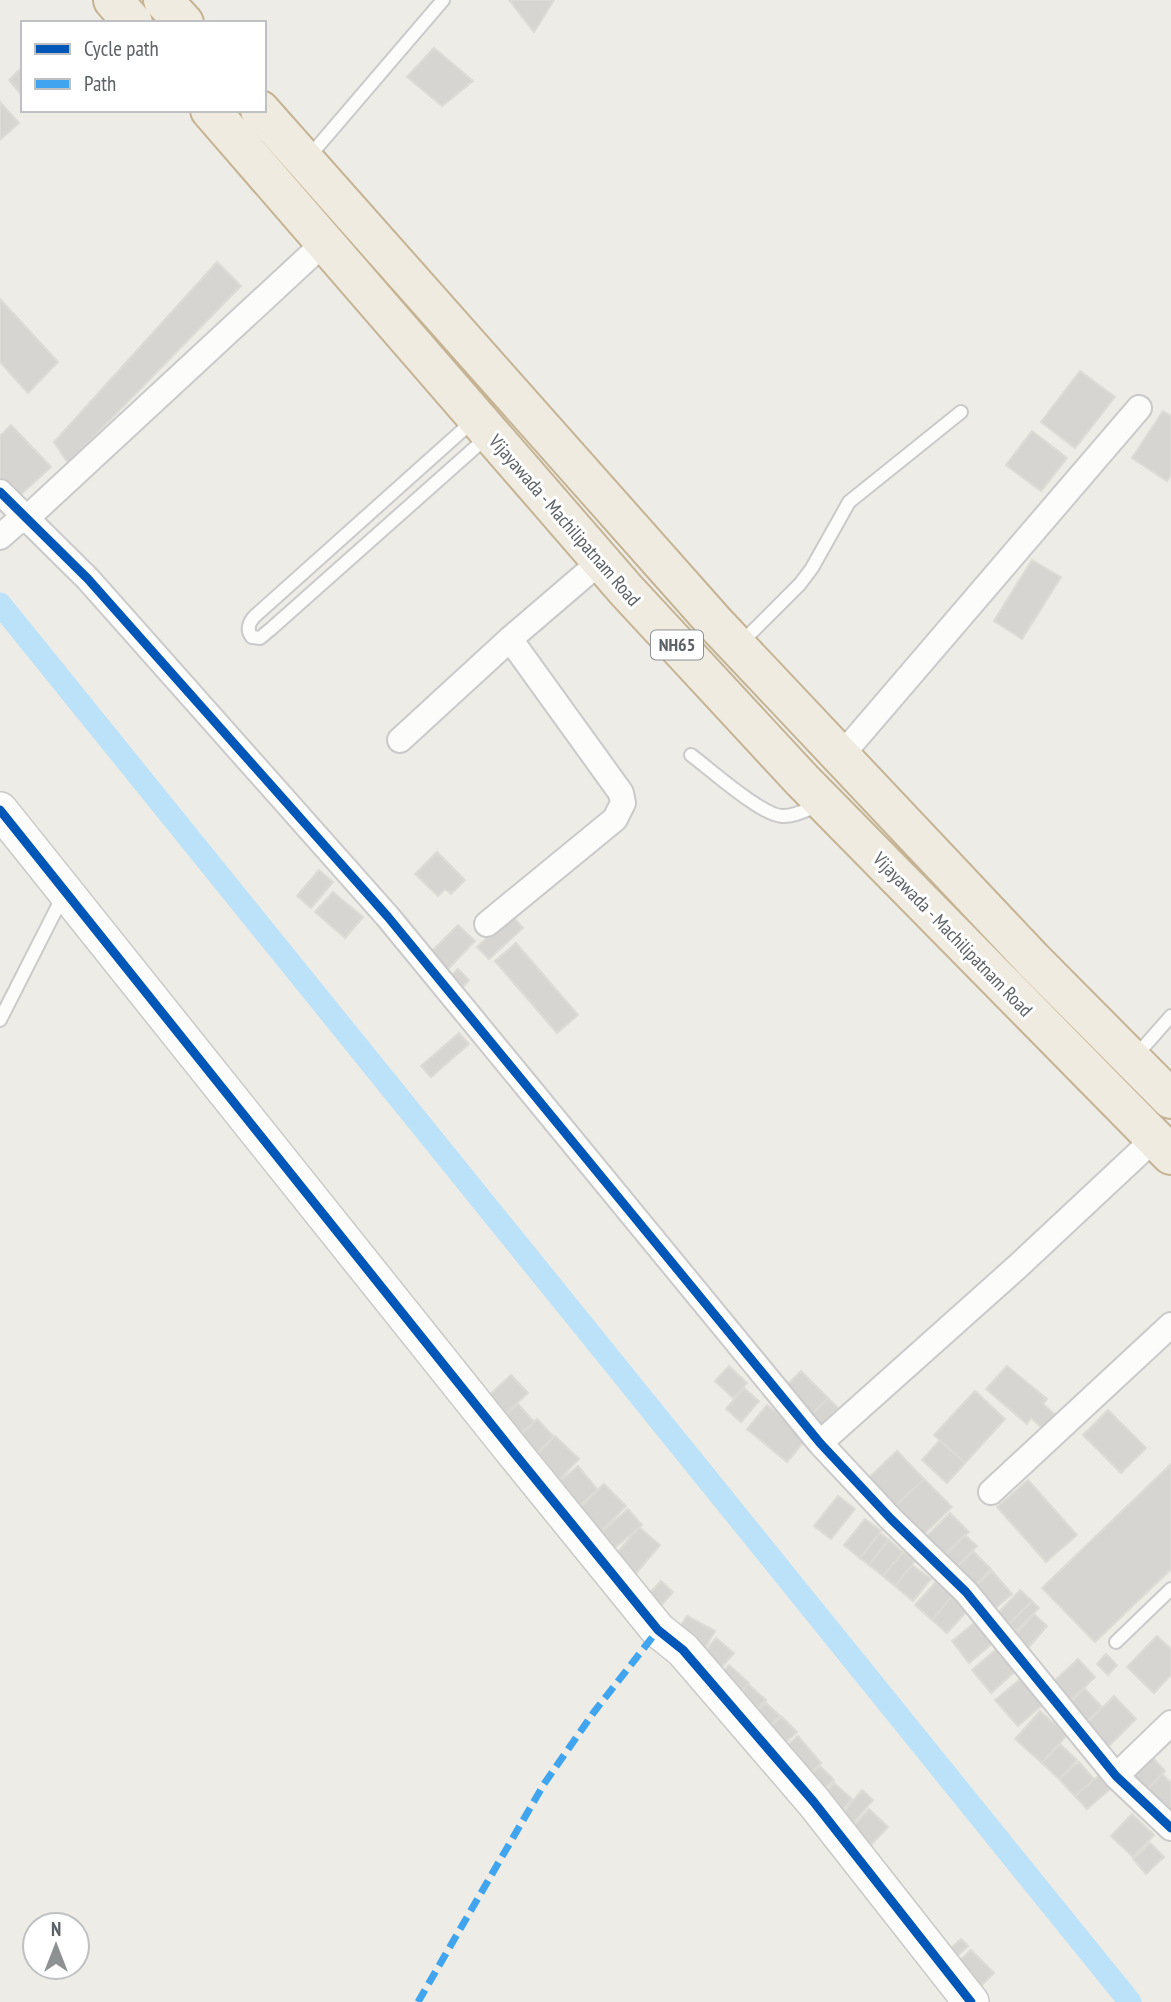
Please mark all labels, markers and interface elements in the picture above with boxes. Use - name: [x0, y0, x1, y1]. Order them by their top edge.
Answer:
- legend: [21, 21, 266, 112]
- text: Cycle path: [84, 35, 159, 62]
- text: Path: [84, 70, 116, 97]
- street label: Vijayawada - Machilipatnam Road: [483, 429, 646, 611]
- road number: NH65: [651, 630, 703, 660]
- street label: Vijayawada - Machilipatnam Road: [867, 846, 1038, 1021]
- north arrow: [21, 1911, 91, 1981]
- text: N: [51, 1917, 61, 1941]

